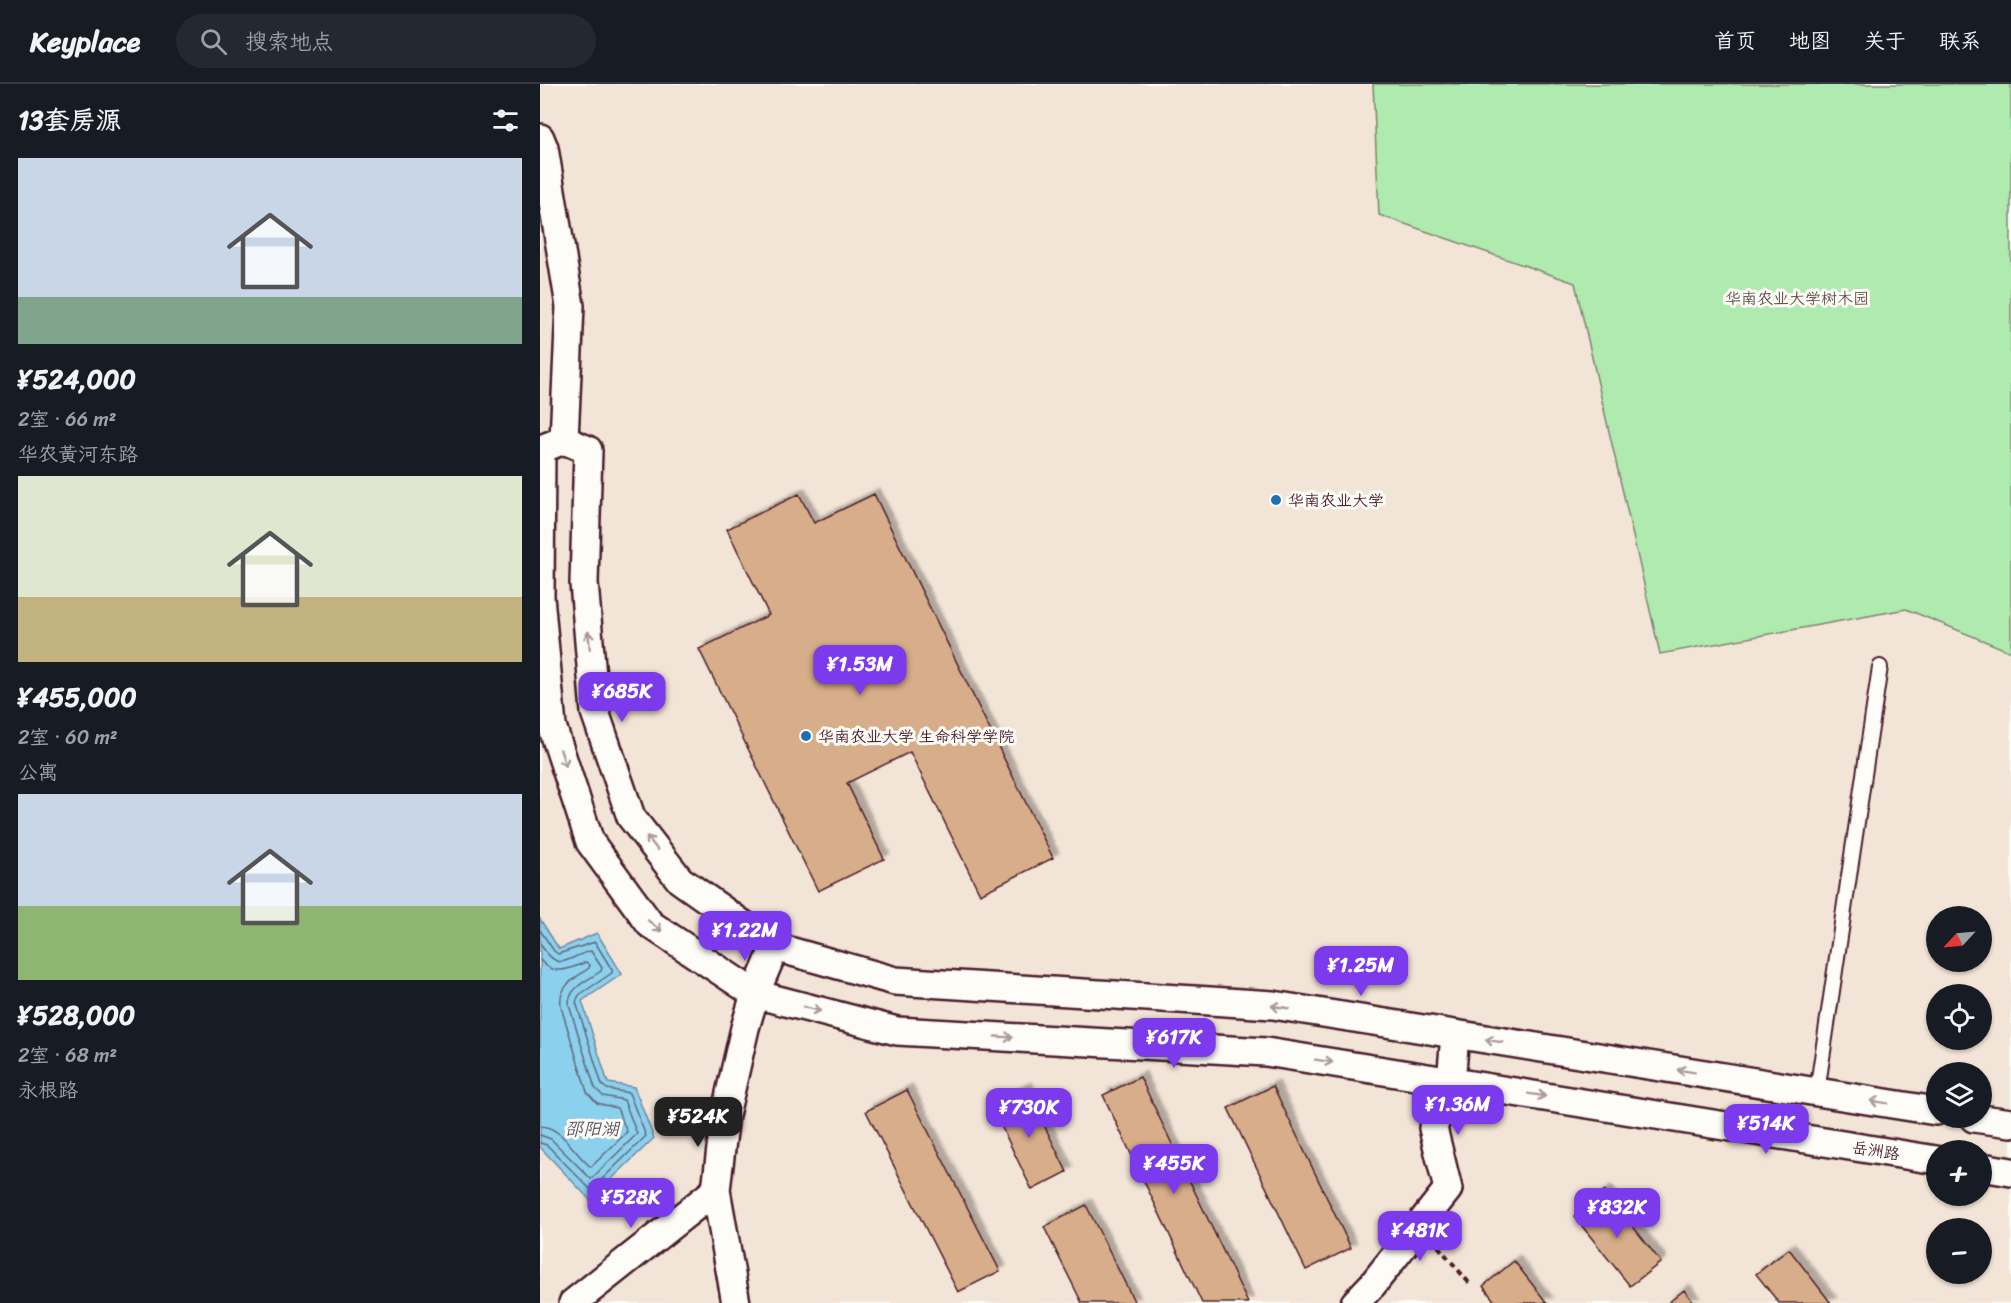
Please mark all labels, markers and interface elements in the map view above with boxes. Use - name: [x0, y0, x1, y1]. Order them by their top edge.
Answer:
- search box: [176, 14, 596, 68]
- text: Keyplace: [30, 17, 140, 66]
- text: 搜索地点: [245, 22, 333, 61]
- text: 首页: [1714, 22, 1756, 60]
- text: 地图: [1789, 22, 1831, 60]
- text: 关于: [1864, 22, 1906, 60]
- text: 联系: [1939, 22, 1981, 60]
- icon: search: [197, 25, 230, 58]
- text: 13套房源: [18, 97, 121, 143]
- icon: filters: [489, 104, 522, 137]
- icon: home: [216, 197, 324, 305]
- park label: 华南农业大学树木园: [1725, 284, 1869, 313]
- text: ¥524,000: [18, 356, 136, 402]
- text: 2室 · 66 m²: [18, 402, 116, 437]
- text: 华农黄河东路: [18, 437, 138, 472]
- place label: 华南农业大学: [1288, 486, 1384, 515]
- marker: 华南农业大学: [1269, 493, 1283, 507]
- icon: home: [216, 515, 324, 623]
- one-way arrow: [583, 631, 594, 651]
- pin: ¥1.53M: [811, 645, 909, 696]
- text: ¥1.53M: [827, 647, 893, 682]
- pin: ¥685K: [580, 672, 664, 723]
- text: ¥455,000: [18, 674, 137, 720]
- text: ¥685K: [593, 674, 651, 709]
- text: 2室 · 60 m²: [18, 720, 118, 755]
- place label: 华南农业大学 生命科学学院: [818, 722, 1014, 751]
- marker: 华南农业大学 生命科学学院: [799, 729, 813, 743]
- one-way arrow: [558, 748, 569, 767]
- text: 公寓: [18, 755, 58, 790]
- icon: home: [216, 833, 324, 941]
- one-way arrow: [645, 835, 658, 851]
- north arrow: [1926, 906, 1992, 972]
- map controls: [1926, 906, 1992, 1284]
- pin: ¥1.22M: [696, 911, 794, 962]
- text: ¥1.22M: [712, 913, 778, 948]
- one-way arrow: [647, 919, 663, 932]
- pin: ¥1.25M: [1312, 946, 1410, 997]
- text: ¥1.25M: [1328, 948, 1394, 983]
- button: locate: [1926, 984, 1992, 1050]
- text: ¥528,000: [18, 992, 135, 1038]
- one-way arrow: [1271, 1001, 1291, 1012]
- one-way arrow: [802, 1004, 821, 1015]
- pin: ¥617K: [1132, 1018, 1216, 1069]
- text: ¥617K: [1147, 1020, 1201, 1055]
- one-way arrow: [993, 1032, 1013, 1043]
- one-way arrow: [1484, 1035, 1504, 1046]
- text: 2室 · 68 m²: [18, 1038, 117, 1073]
- one-way arrow: [1313, 1056, 1333, 1067]
- button: layers: [1926, 1062, 1992, 1128]
- one-way arrow: [1677, 1066, 1697, 1077]
- text: 永根路: [18, 1073, 78, 1108]
- pin: ¥1.36M: [1409, 1085, 1507, 1136]
- text: ¥1.36M: [1426, 1087, 1490, 1122]
- pin: ¥730K: [987, 1088, 1071, 1139]
- text: ¥730K: [1000, 1090, 1058, 1125]
- one-way arrow: [1527, 1090, 1546, 1101]
- pin: ¥524K: [656, 1097, 740, 1148]
- one-way arrow: [1869, 1097, 1889, 1108]
- text: ¥524K: [668, 1099, 728, 1134]
- pin: ¥514K: [1724, 1104, 1808, 1155]
- text: ¥514K: [1738, 1106, 1794, 1141]
- water label: 邵阳湖: [565, 1113, 621, 1145]
- street label: 岳洲路: [1850, 1132, 1902, 1169]
- button: +: [1926, 1140, 1992, 1206]
- pin: ¥455K: [1132, 1144, 1216, 1195]
- text: ¥455K: [1144, 1146, 1204, 1181]
- pin: ¥528K: [589, 1178, 673, 1229]
- text: ¥528K: [601, 1180, 661, 1215]
- pin: ¥832K: [1575, 1188, 1659, 1239]
- text: ¥832K: [1588, 1190, 1646, 1225]
- pin: ¥481K: [1378, 1211, 1462, 1262]
- text: ¥481K: [1392, 1213, 1448, 1248]
- button: −: [1926, 1218, 1992, 1284]

